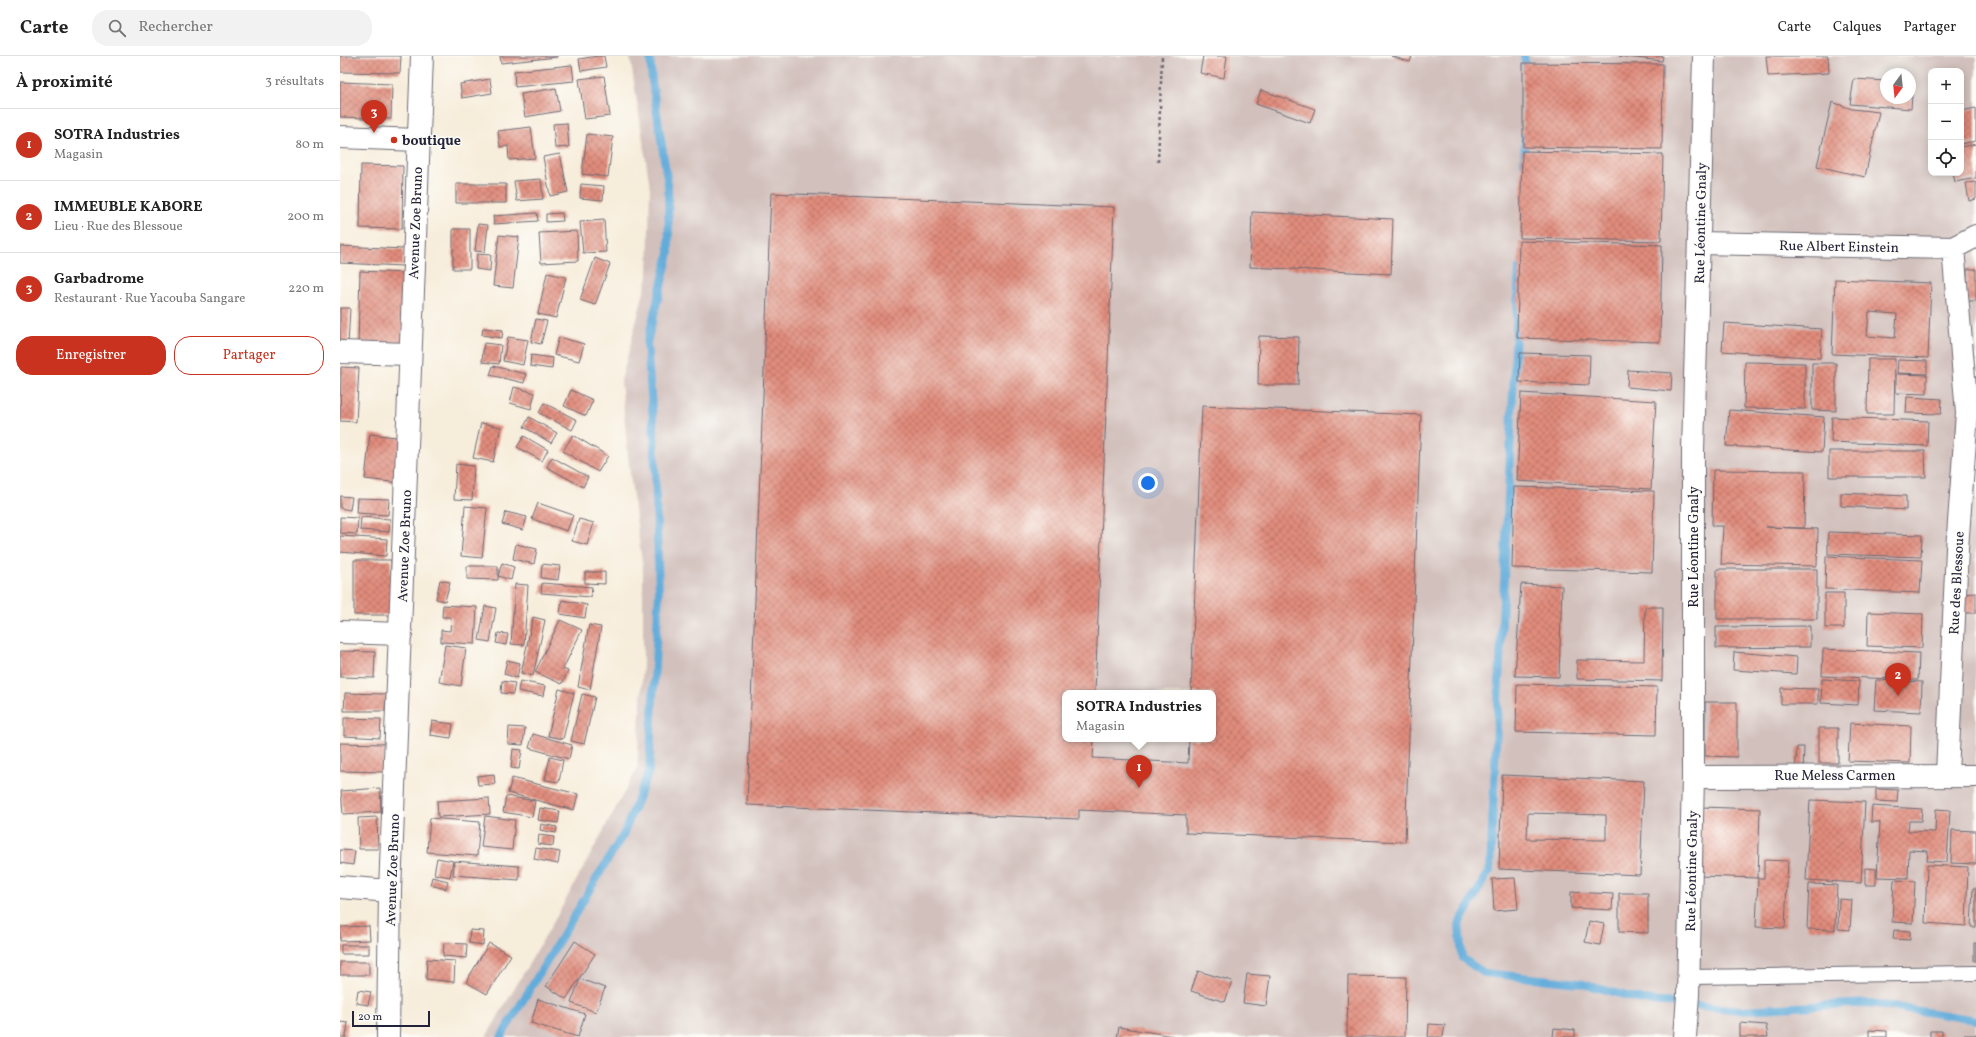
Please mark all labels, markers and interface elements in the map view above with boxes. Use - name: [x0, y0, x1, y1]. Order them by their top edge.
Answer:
- search box: [92, 10, 372, 46]
- text: Carte: [20, 15, 68, 41]
- icon: search: [106, 17, 128, 39]
- text: Rechercher: [138, 17, 213, 38]
- text: Carte: [1778, 18, 1811, 37]
- text: Calques: [1833, 18, 1881, 37]
- text: Partager: [1903, 18, 1956, 37]
- north arrow: [1880, 68, 1916, 104]
- map controls: [1928, 68, 1964, 176]
- button: +: [1928, 68, 1964, 104]
- text: À proximité: [16, 71, 113, 94]
- text: 3 résultats: [265, 73, 324, 91]
- pin: 3: [361, 100, 387, 133]
- button: −: [1928, 104, 1964, 140]
- text: SOTRA Industries: [54, 125, 180, 146]
- place label: boutique: [402, 132, 461, 151]
- marker: boutique: [389, 135, 399, 145]
- text: 1: [26, 136, 32, 154]
- text: 80 m: [295, 136, 324, 154]
- button: locate: [1928, 140, 1964, 176]
- text: Magasin: [54, 146, 103, 164]
- street label: Rue Léontine Gnaly: [1691, 162, 1712, 284]
- street label: Avenue Zoe Bruno: [405, 166, 428, 280]
- text: IMMEUBLE KABORE: [54, 197, 203, 218]
- text: 2: [26, 208, 32, 226]
- text: 200 m: [287, 208, 324, 226]
- text: Lieu · Rue des Blessoue: [54, 218, 183, 236]
- street label: Rue Albert Einstein: [1779, 237, 1899, 258]
- text: Garbadrome: [54, 269, 144, 290]
- text: 3: [26, 280, 32, 298]
- text: 220 m: [288, 280, 324, 298]
- text: Restaurant · Rue Yacouba Sangare: [54, 290, 246, 308]
- button: Enregistrer: [16, 336, 166, 375]
- button: Partager: [174, 336, 324, 375]
- your location: [1138, 473, 1158, 493]
- street label: Rue Léontine Gnaly: [1685, 486, 1704, 608]
- street label: Avenue Zoe Bruno: [394, 489, 417, 603]
- street label: Rue des Blessoue: [1945, 530, 1970, 635]
- pin: 2: [1885, 663, 1911, 696]
- popup: [1062, 690, 1216, 742]
- text: SOTRA Industries: [1076, 697, 1202, 718]
- text: Magasin: [1076, 718, 1125, 736]
- pin: 1: [1126, 755, 1152, 788]
- street label: Rue Meless Carmen: [1774, 767, 1896, 786]
- street label: Rue Léontine Gnaly: [1682, 810, 1703, 932]
- street label: Avenue Zoe Bruno: [382, 813, 405, 927]
- scale bar: [352, 1009, 430, 1028]
- text: 20 m: [358, 1010, 382, 1025]

